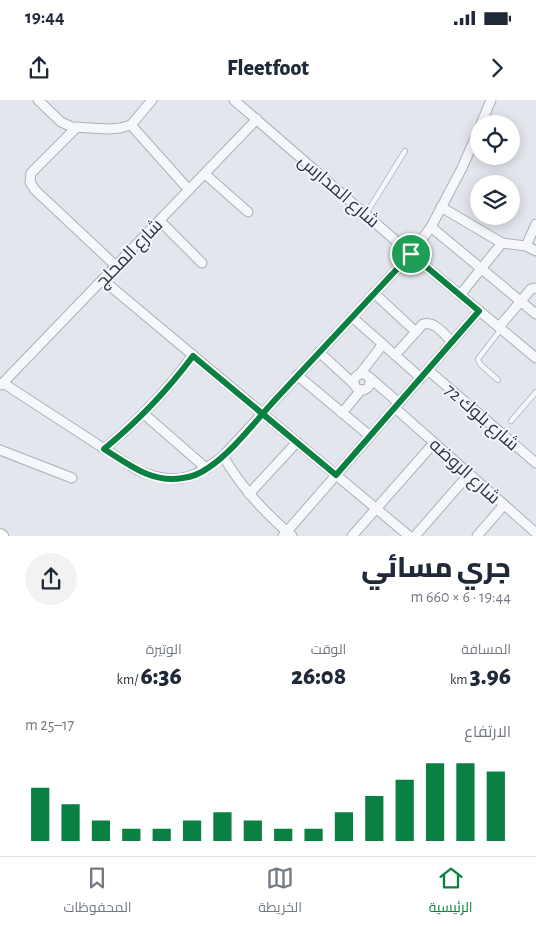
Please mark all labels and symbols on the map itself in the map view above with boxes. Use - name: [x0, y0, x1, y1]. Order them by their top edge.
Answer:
- street label: شارع المدارس: [293, 151, 383, 233]
- street label: شارع المحلج: [92, 215, 168, 293]
- pin: [390, 233, 432, 275]
- street label: شارع بلوك 72: [440, 380, 522, 456]
- street label: شارع الروضه: [424, 435, 504, 509]

